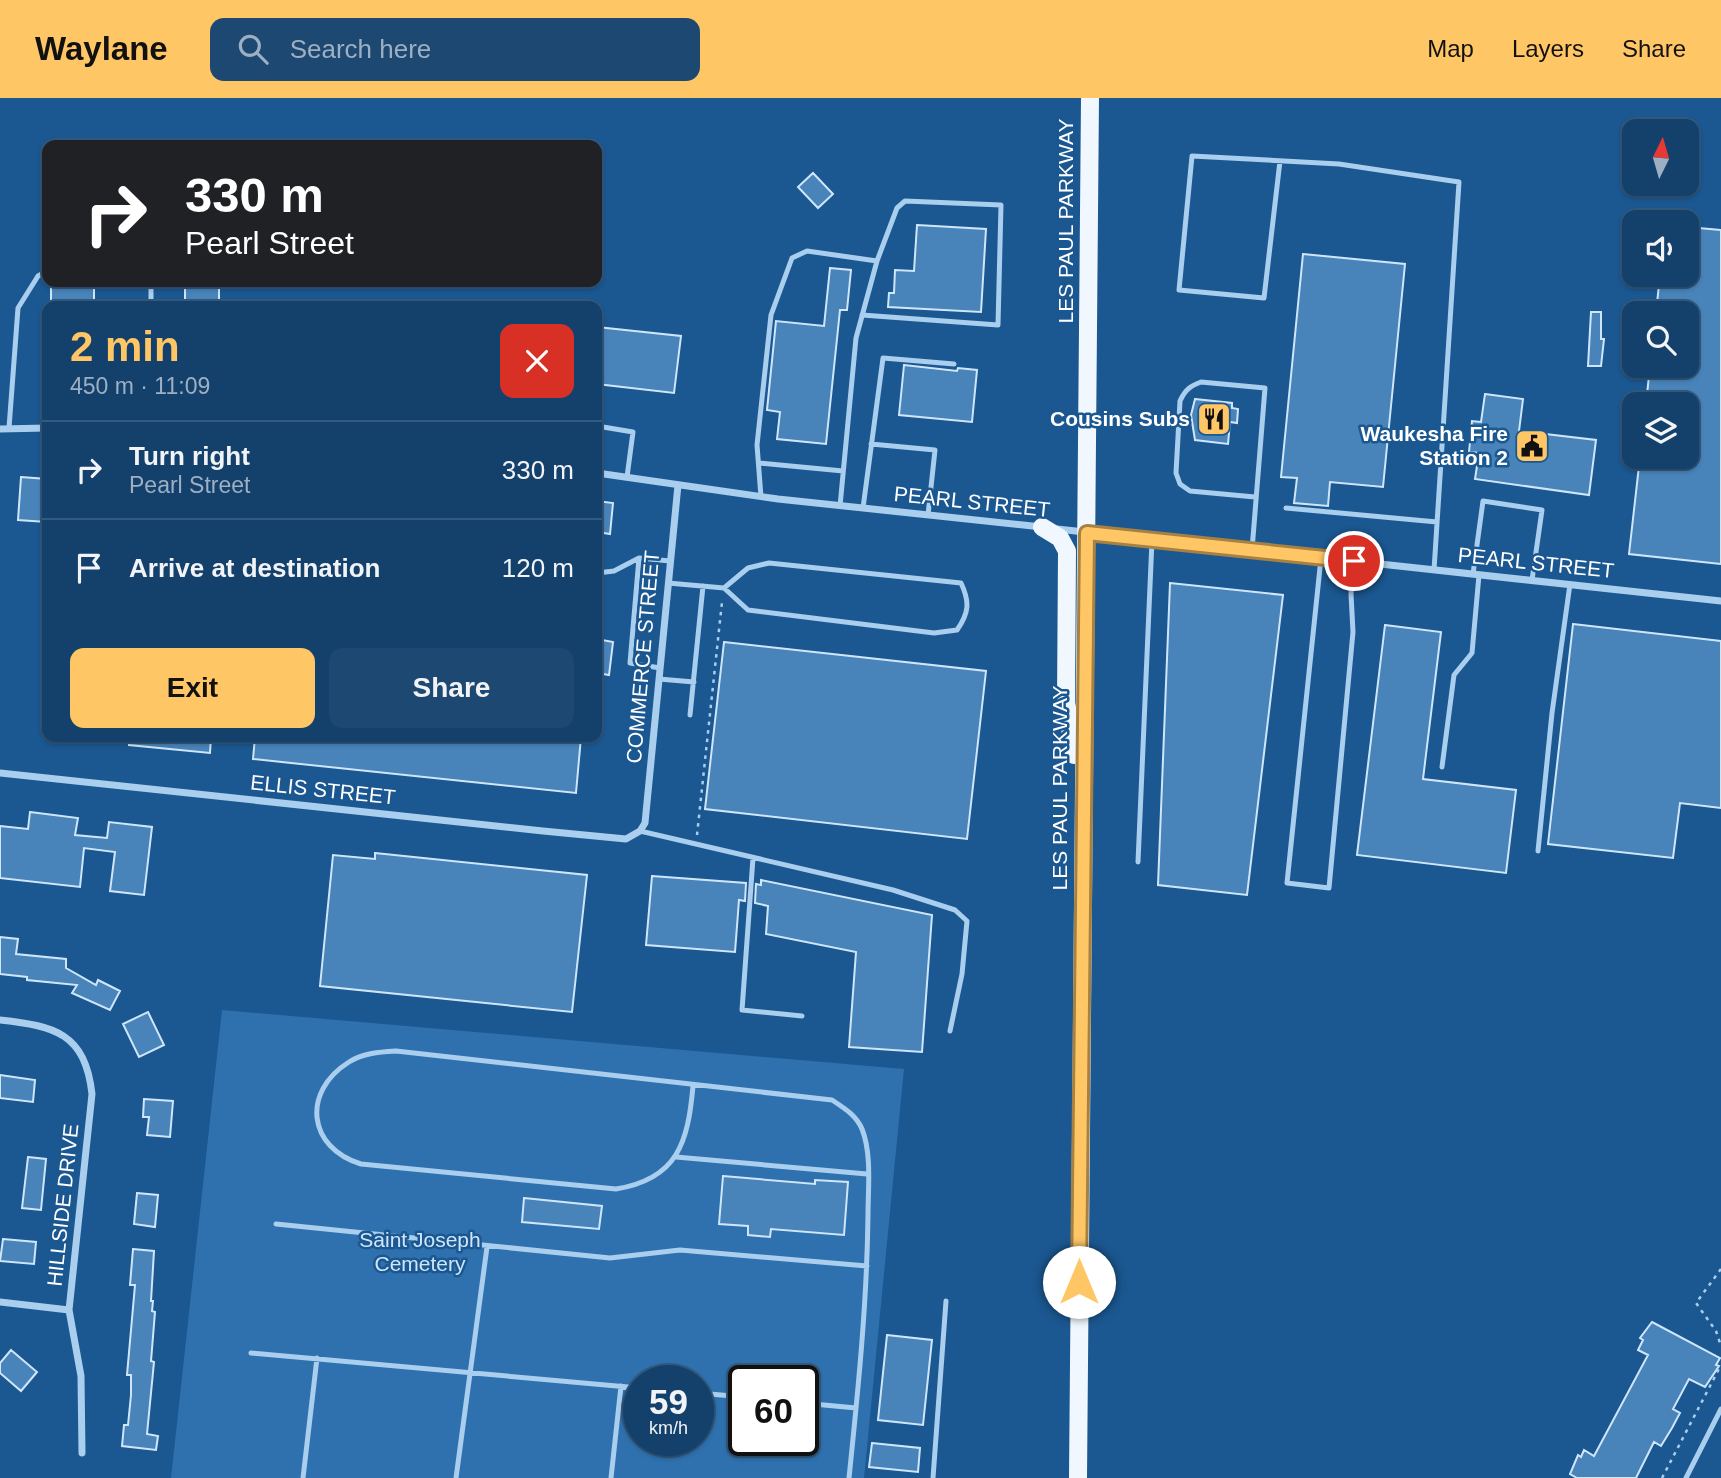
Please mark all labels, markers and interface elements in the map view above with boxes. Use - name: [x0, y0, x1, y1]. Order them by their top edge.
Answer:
- search box: [210, 18, 700, 81]
- text: Waylane: [35, 30, 168, 67]
- icon: search: [234, 30, 272, 68]
- text: Search here: [290, 34, 431, 64]
- text: Map: [1427, 35, 1474, 62]
- text: Layers: [1512, 35, 1584, 62]
- text: Share: [1622, 35, 1686, 62]
- street label: LES PAUL PARKWAY: [1054, 118, 1077, 324]
- north arrow: [1622, 119, 1699, 196]
- map controls: [1622, 119, 1699, 469]
- icon: right: [70, 168, 161, 259]
- text: 330 m: [185, 168, 324, 222]
- button: sound: [1622, 210, 1699, 287]
- text: Pearl Street: [185, 225, 354, 261]
- button: search: [1622, 301, 1699, 378]
- text: 2 min: [70, 323, 180, 370]
- button: close: [500, 324, 574, 398]
- text: 450 m · 11:09: [70, 373, 210, 399]
- button: layers: [1622, 392, 1699, 469]
- restaurant icon: Cousins Subs: [1195, 400, 1233, 438]
- place label: Cousins Subs: [1050, 407, 1190, 430]
- place label: Waukesha Fire Station 2: [1361, 422, 1508, 469]
- public building icon: Waukesha Fire Station 2: [1513, 427, 1551, 465]
- text: Turn right: [129, 441, 250, 471]
- icon: right: [70, 451, 108, 489]
- text: 330 m: [502, 455, 574, 485]
- text: Pearl Street: [129, 472, 250, 498]
- street label: PEARL STREET: [893, 482, 1051, 521]
- pin: [1324, 531, 1384, 591]
- icon: arrive: [1335, 542, 1373, 580]
- street label: PEARL STREET: [1457, 543, 1615, 582]
- icon: arrive: [70, 549, 108, 587]
- street label: COMMERCE STREET: [622, 549, 663, 764]
- text: Arrive at destination: [129, 553, 380, 583]
- text: 120 m: [502, 553, 574, 583]
- button: Exit: [70, 648, 315, 728]
- button: Share: [329, 648, 574, 728]
- street label: LES PAUL PARKWAY: [1048, 685, 1071, 891]
- street label: ELLIS STREET: [249, 770, 397, 809]
- street label: HILLSIDE DRIVE: [43, 1122, 82, 1287]
- park label: Saint Joseph Cemetery: [359, 1228, 481, 1275]
- position arrow: [1042, 1245, 1116, 1319]
- speed limit sign: 60: [728, 1365, 819, 1456]
- text: 59: [649, 1382, 688, 1421]
- text: km/h: [649, 1418, 688, 1438]

